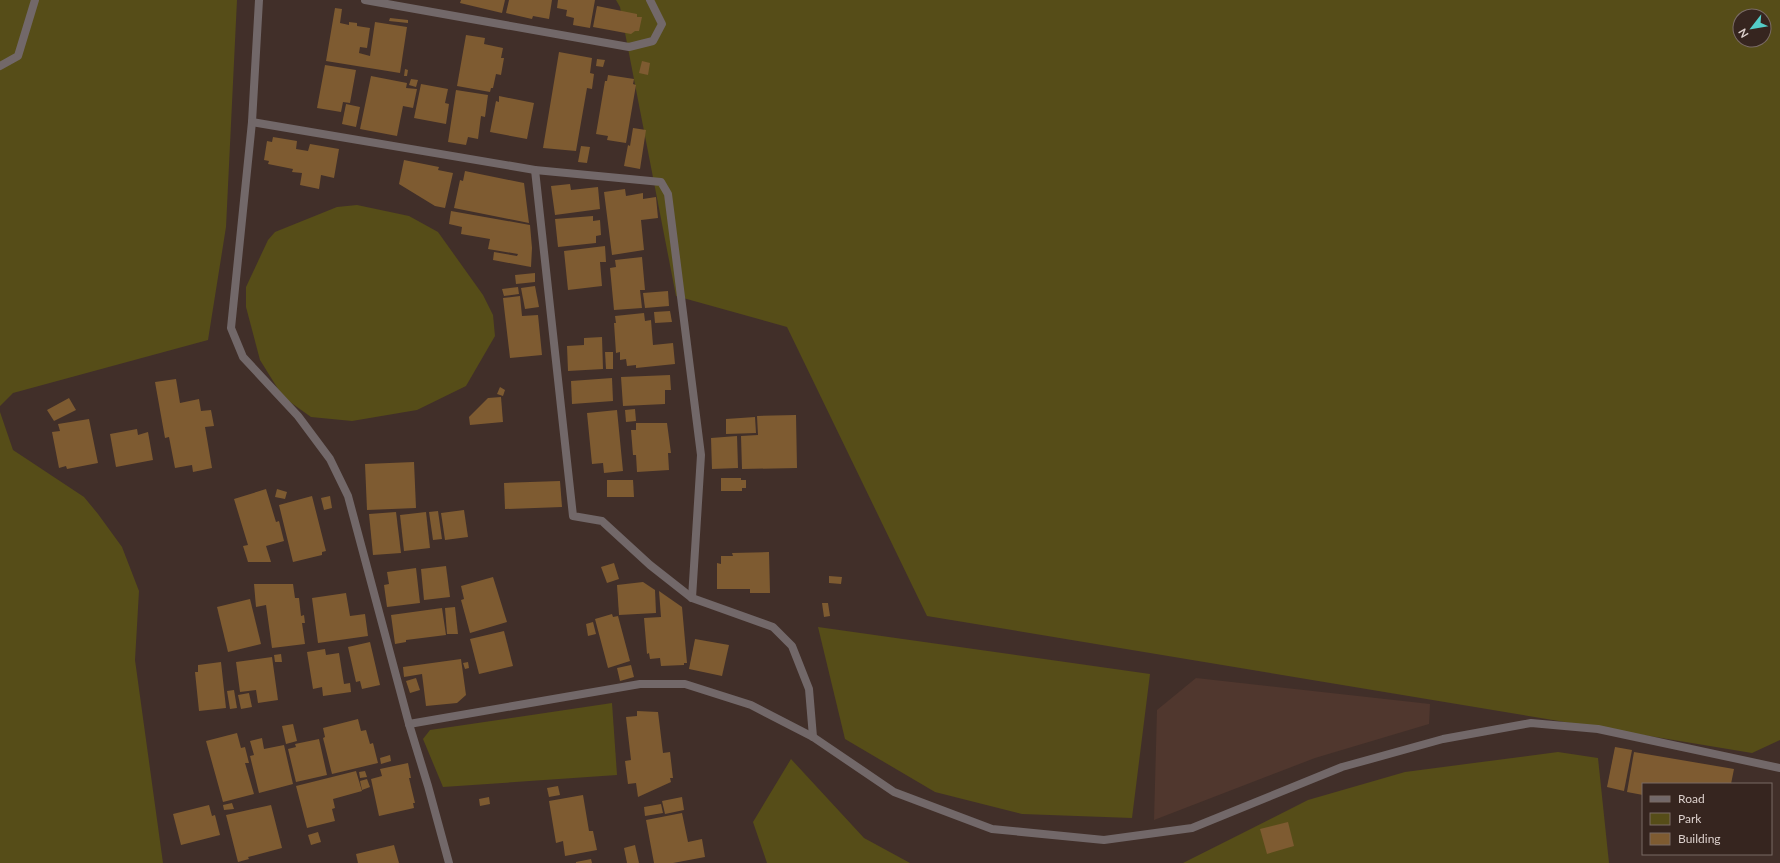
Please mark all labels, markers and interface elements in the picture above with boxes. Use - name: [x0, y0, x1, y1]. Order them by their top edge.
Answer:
- north arrow: [1732, 8, 1772, 48]
- text: N: [1735, 26, 1751, 40]
- legend: [1642, 783, 1772, 855]
- text: Road: [1678, 791, 1705, 806]
- text: Park: [1678, 811, 1702, 826]
- text: Building: [1678, 831, 1721, 846]

